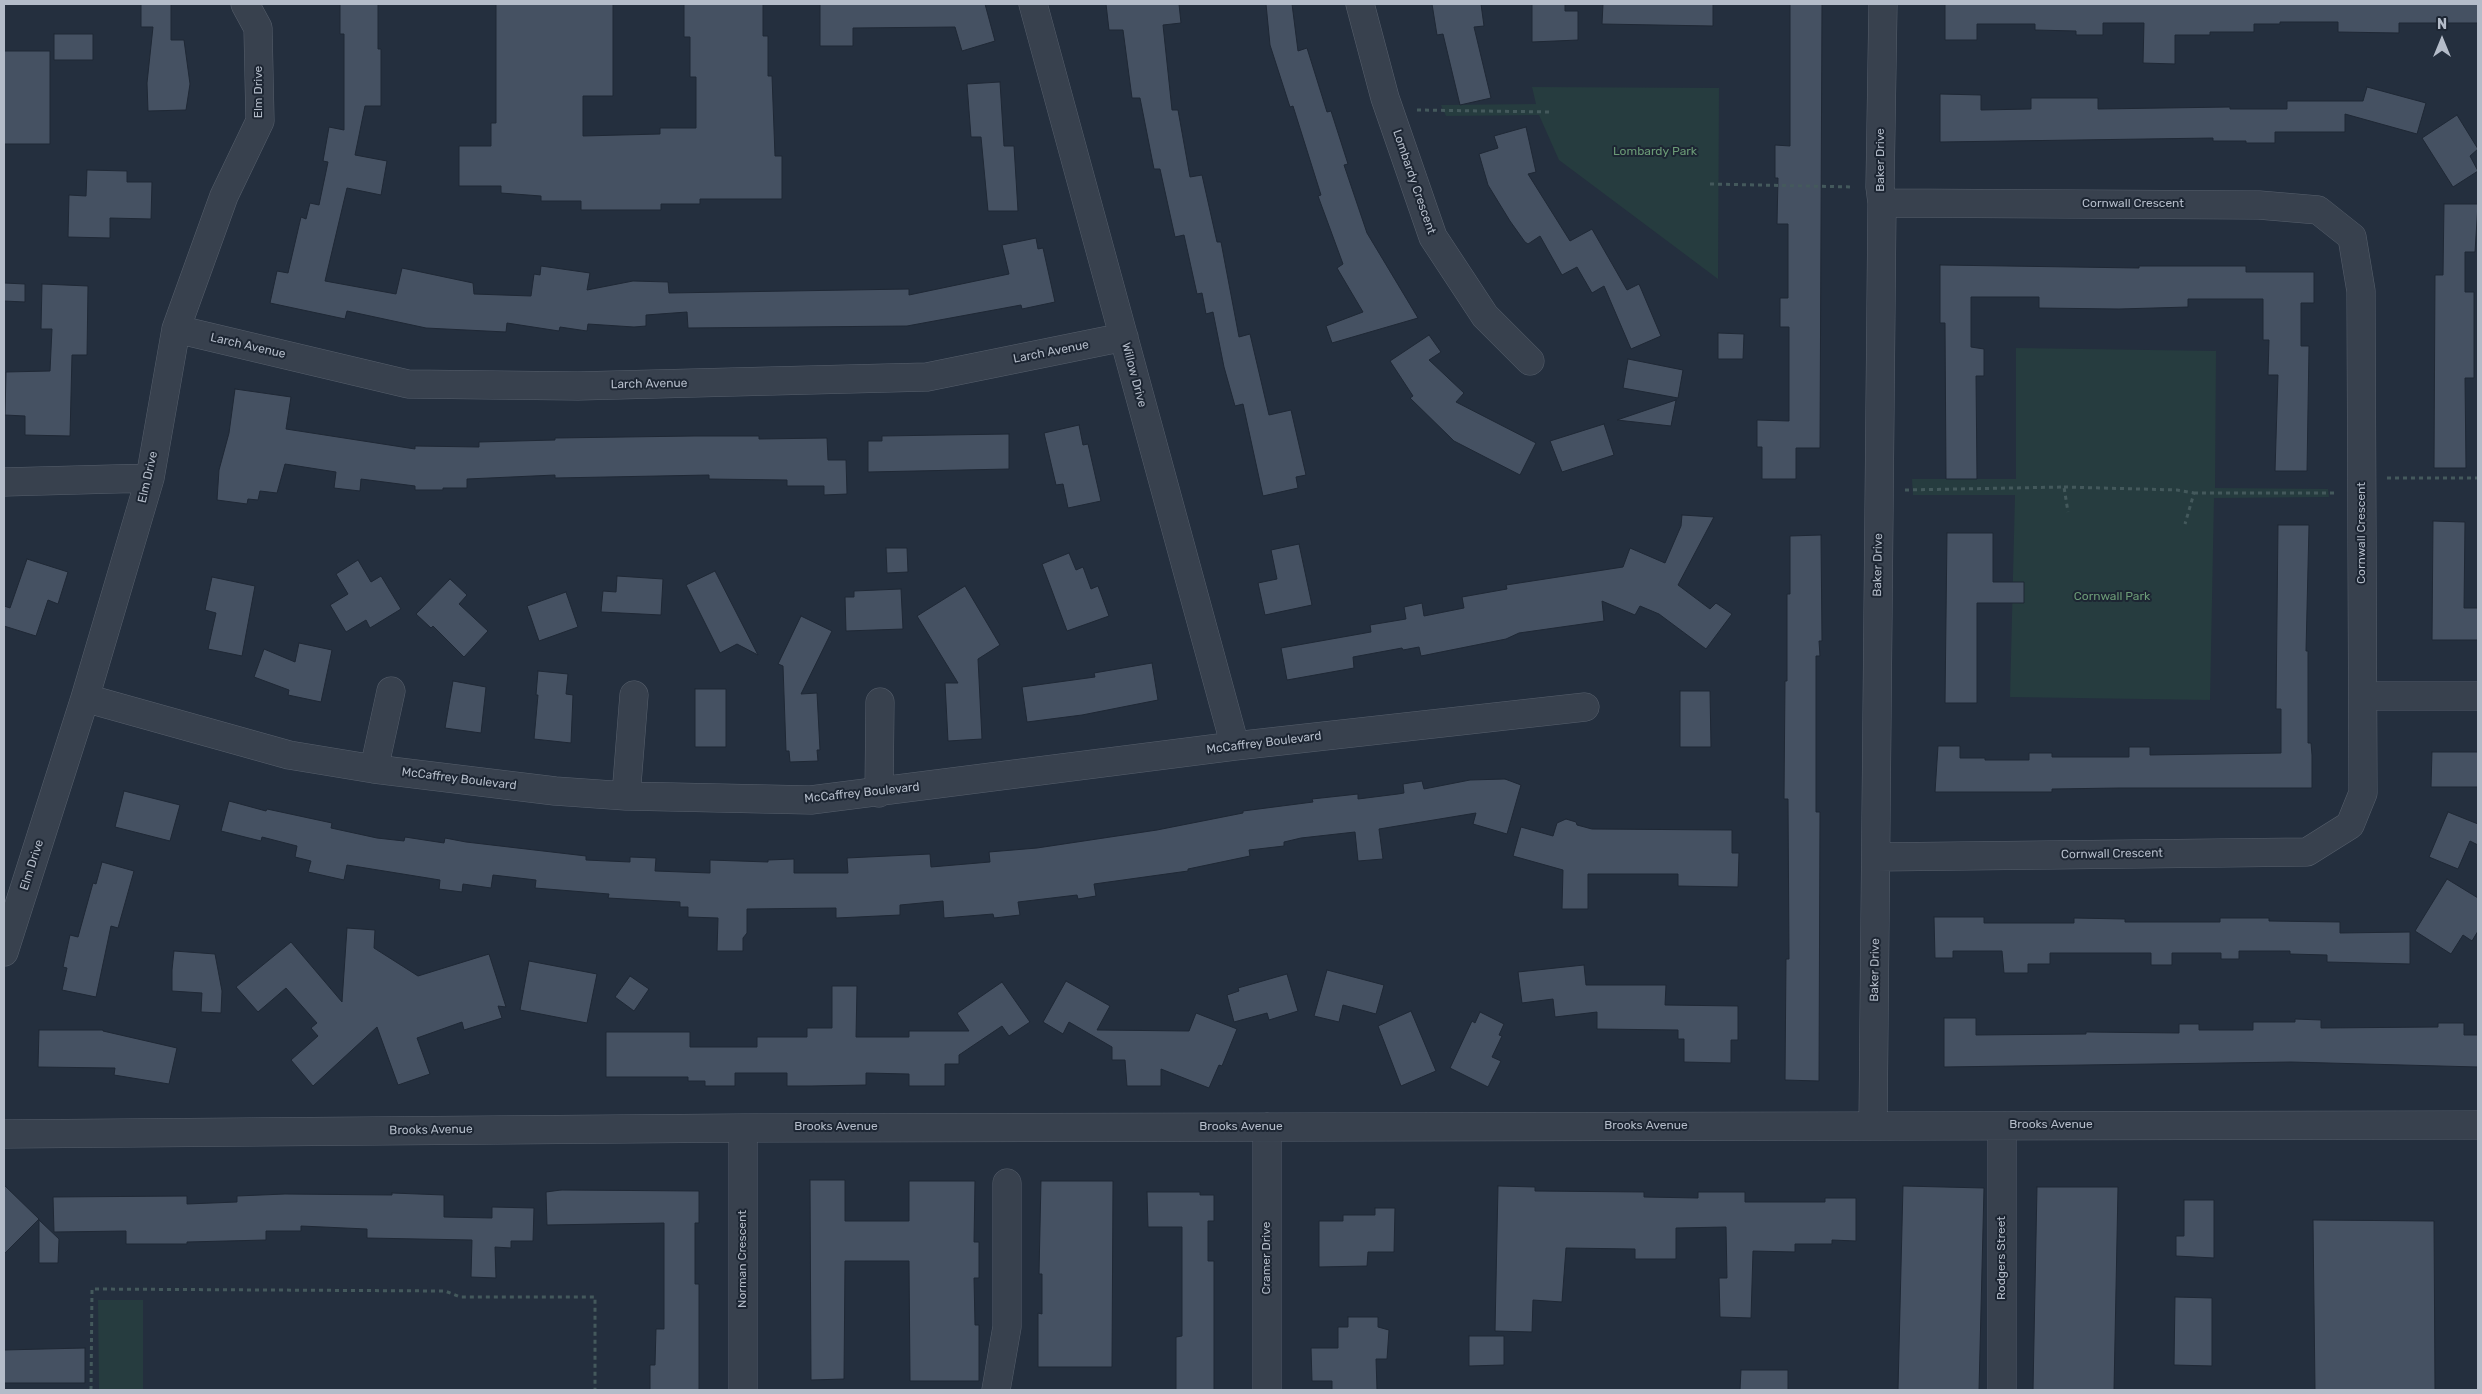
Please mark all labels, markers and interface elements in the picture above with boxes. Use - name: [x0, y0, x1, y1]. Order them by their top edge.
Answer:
- north arrow: [2417, 15, 2467, 65]
- text: N: [2437, 16, 2447, 33]
- street label: Elm Drive: [252, 66, 266, 118]
- street label: Lombardy Crescent: [1389, 128, 1439, 236]
- street label: Baker Drive: [1874, 128, 1888, 192]
- park label: Lombardy Park: [1613, 145, 1697, 159]
- street label: Cornwall Crescent: [2082, 197, 2184, 211]
- street label: Larch Avenue: [209, 330, 287, 362]
- street label: Larch Avenue: [1012, 338, 1090, 366]
- street label: Willow Drive: [1118, 341, 1150, 409]
- street label: Larch Avenue: [611, 376, 687, 392]
- street label: Elm Drive: [135, 450, 161, 504]
- street label: Cornwall Crescent: [2355, 482, 2369, 584]
- street label: Baker Drive: [1870, 533, 1886, 597]
- park label: Cornwall Park: [2074, 590, 2150, 604]
- street label: McCaffrey Boulevard: [1206, 729, 1322, 757]
- street label: McCaffrey Boulevard: [401, 765, 517, 793]
- street label: McCaffrey Boulevard: [804, 780, 920, 806]
- street label: Elm Drive: [17, 838, 47, 892]
- street label: Cornwall Crescent: [2061, 846, 2163, 862]
- street label: Baker Drive: [1867, 938, 1883, 1002]
- street label: Brooks Avenue: [2009, 1118, 2093, 1132]
- street label: Brooks Avenue: [1604, 1119, 1688, 1133]
- street label: Brooks Avenue: [794, 1120, 878, 1134]
- street label: Brooks Avenue: [1199, 1120, 1283, 1134]
- street label: Brooks Avenue: [389, 1122, 473, 1138]
- street label: Norman Crescent: [736, 1210, 750, 1308]
- street label: Rodgers Street: [1995, 1216, 2009, 1300]
- street label: Cramer Drive: [1260, 1222, 1274, 1294]

